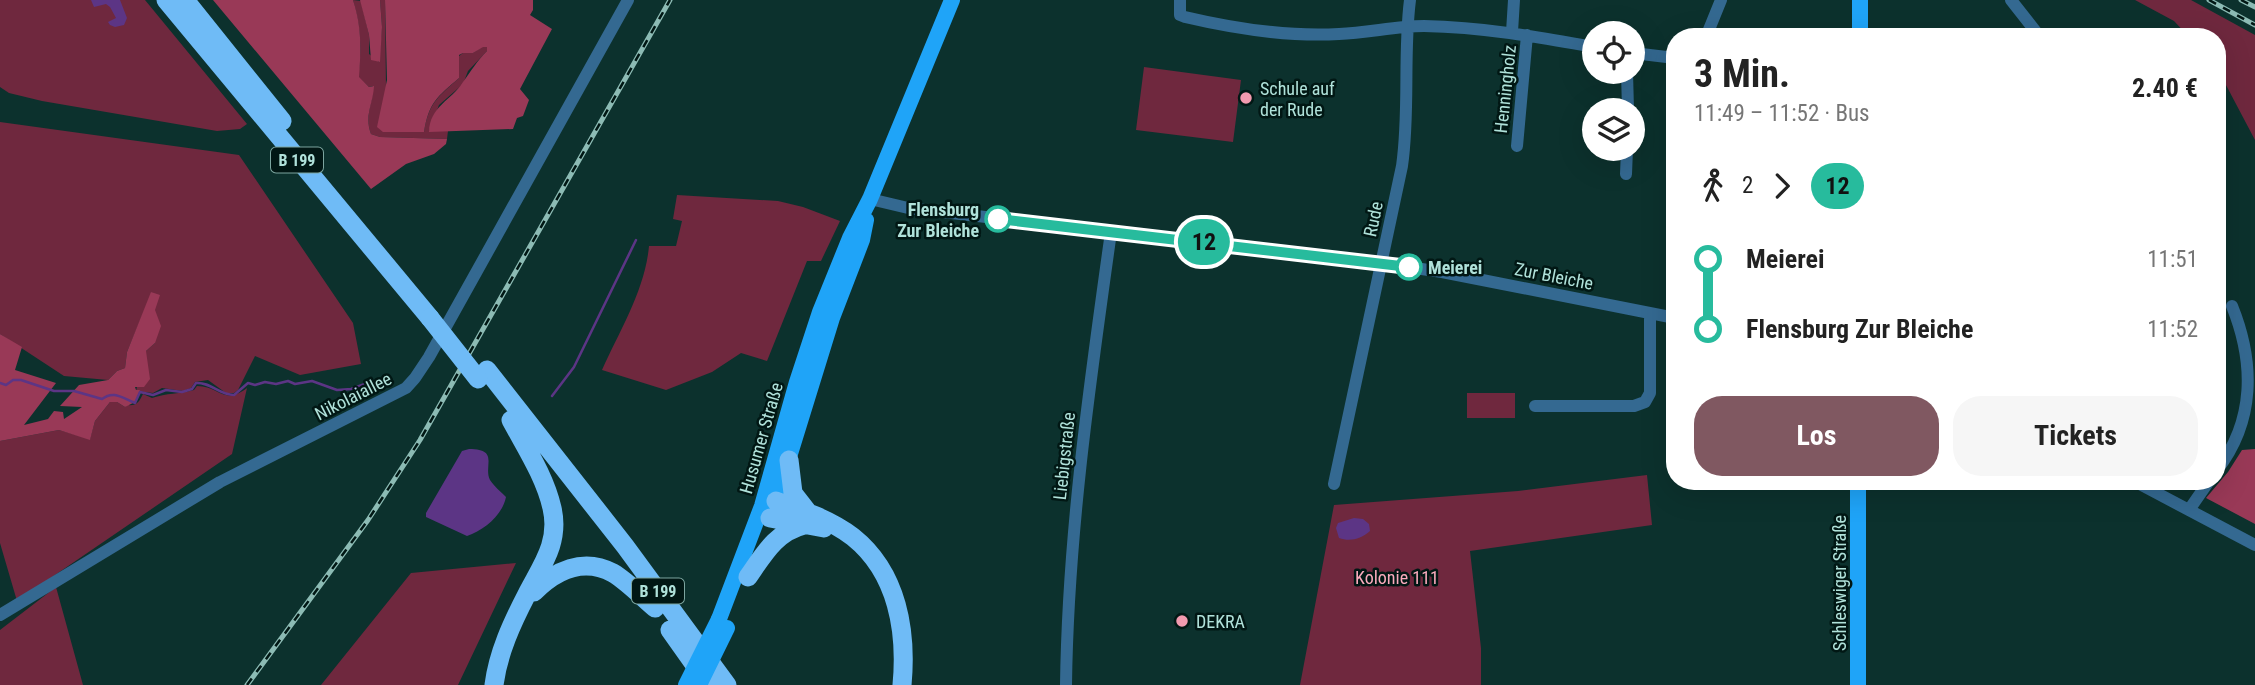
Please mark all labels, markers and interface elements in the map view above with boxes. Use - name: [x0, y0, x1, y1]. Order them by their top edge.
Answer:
- map controls: [1582, 21, 1645, 161]
- button: locate: [1582, 21, 1645, 84]
- street label: Henningholz: [1490, 44, 1520, 134]
- text: 3 Min.: [1694, 52, 1790, 96]
- text: 2.40 €: [2132, 73, 2198, 103]
- place label: Schule auf der Rude: [1260, 78, 1335, 120]
- marker: Schule auf der Rude: [1238, 90, 1254, 106]
- button: layers: [1582, 98, 1645, 161]
- text: 11:49 – 11:52 · Bus: [1694, 100, 1870, 127]
- road number: B 199: [271, 148, 323, 172]
- icon: walk: [1694, 167, 1732, 205]
- icon: forward: [1763, 167, 1801, 205]
- text: 2: [1742, 172, 1753, 199]
- text: 12: [1825, 172, 1850, 200]
- place label: Flensburg Zur Bleiche: [897, 199, 979, 241]
- street label: Rude: [1359, 199, 1387, 239]
- marker: Flensburg Zur Bleiche: [985, 206, 1011, 232]
- line badge: 12: [1172, 219, 1236, 265]
- text: 12: [1192, 228, 1216, 256]
- text: Meierei: [1746, 244, 1825, 274]
- text: 11:51: [2147, 246, 2198, 273]
- marker: Meierei: [1396, 254, 1422, 280]
- place label: Meierei: [1428, 257, 1482, 278]
- street label: Zur Bleiche: [1513, 258, 1595, 294]
- text: Flensburg Zur Bleiche: [1746, 314, 1973, 344]
- text: 11:52: [2147, 316, 2198, 343]
- street label: Nikolaiallee: [311, 368, 395, 424]
- street label: Husumer Straße: [735, 380, 787, 496]
- button: Los: [1694, 396, 1939, 476]
- button: Tickets: [1953, 396, 2198, 476]
- street label: Liebigstraße: [1049, 411, 1079, 501]
- street label: Schleswiger Straße: [1829, 515, 1850, 651]
- park label: Kolonie 111: [1355, 567, 1439, 588]
- road number: B 199: [632, 578, 684, 604]
- place label: DEKRA: [1196, 611, 1246, 632]
- marker: DEKRA: [1174, 613, 1190, 629]

